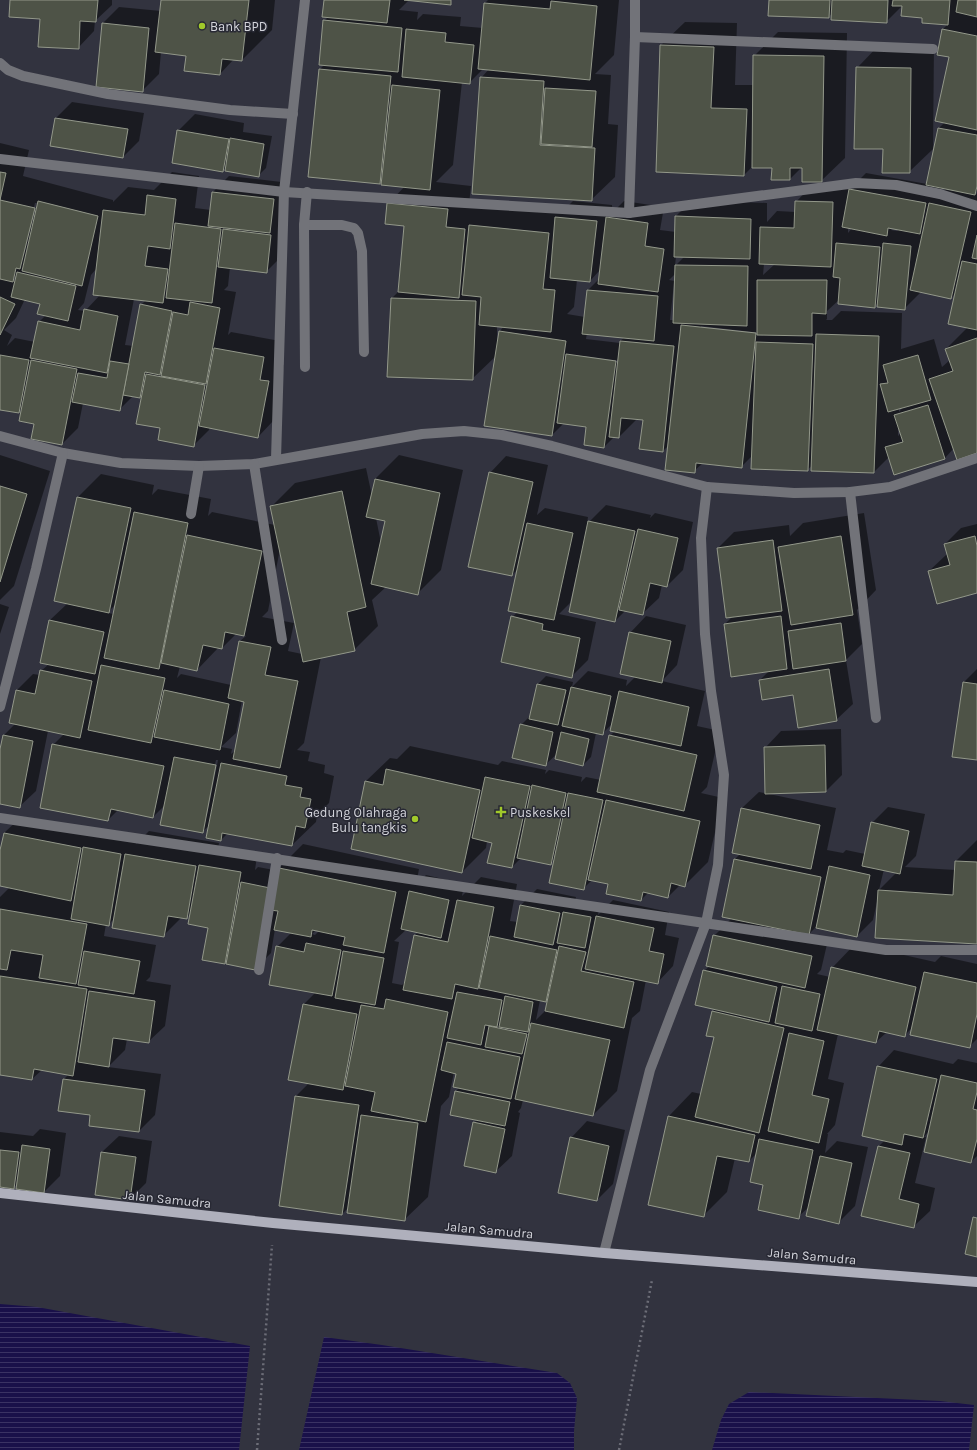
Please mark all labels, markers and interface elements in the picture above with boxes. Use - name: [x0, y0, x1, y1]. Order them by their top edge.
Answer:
- place label: Bank BPD: [210, 19, 267, 34]
- marker: Bank BPD: [197, 21, 207, 31]
- place label: Gedung Olahraga Bulu tangkis: [305, 805, 407, 835]
- place label: Puskeskel: [510, 805, 570, 820]
- marker: Puskeskel: [495, 806, 507, 818]
- marker: Gedung Olahraga Bulu tangkis: [410, 814, 420, 824]
- street label: Jalan Samudra: [122, 1187, 212, 1211]
- street label: Jalan Samudra: [444, 1219, 534, 1241]
- street label: Jalan Samudra: [767, 1245, 857, 1267]

